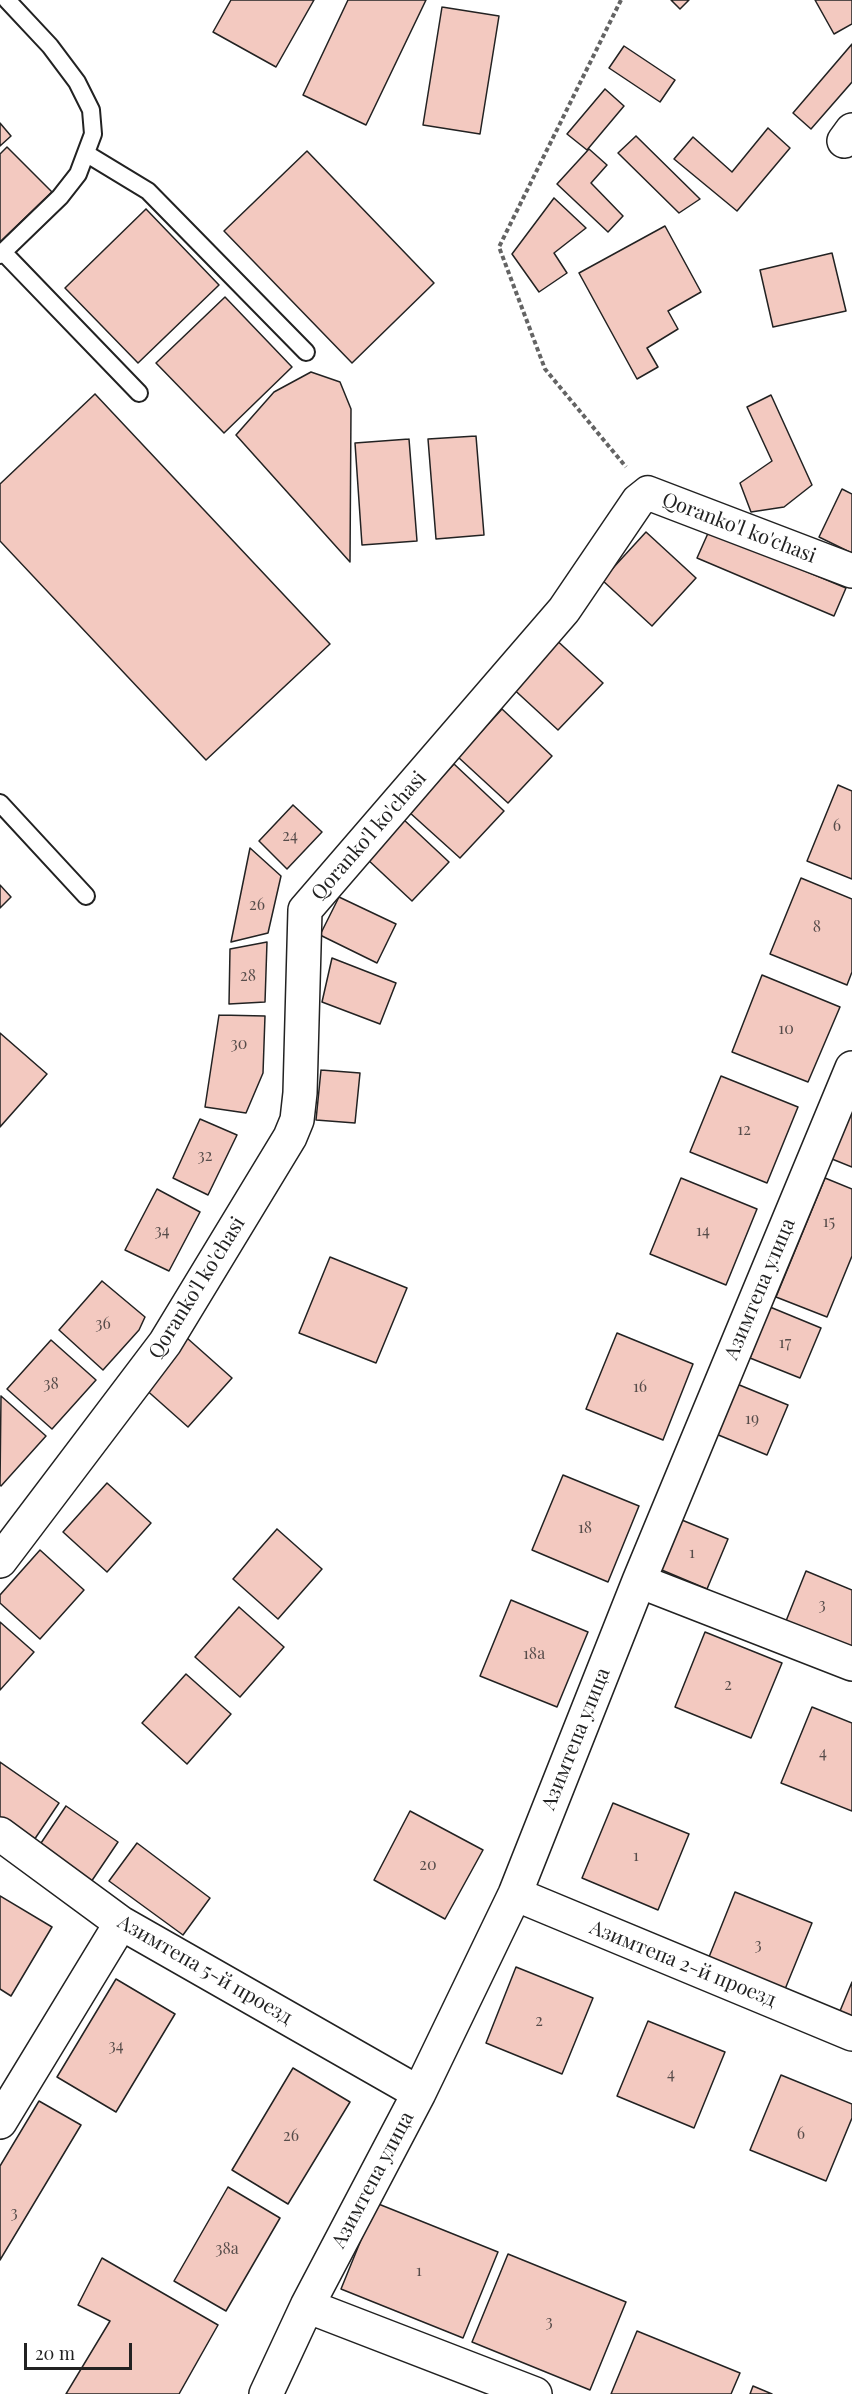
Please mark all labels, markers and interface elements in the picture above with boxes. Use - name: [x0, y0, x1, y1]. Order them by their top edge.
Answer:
- street label: Qoranko'l ko'chasi: [659, 488, 819, 568]
- street label: Qoranko'l ko'chasi: [307, 767, 431, 905]
- house number: 6: [833, 816, 841, 836]
- house number: 24: [282, 826, 298, 846]
- house number: 26: [249, 895, 265, 915]
- house number: 8: [813, 917, 821, 937]
- house number: 28: [240, 966, 256, 986]
- house number: 10: [778, 1019, 794, 1039]
- house number: 30: [231, 1034, 247, 1054]
- house number: 12: [737, 1120, 751, 1140]
- house number: 32: [198, 1146, 212, 1166]
- house number: 15: [823, 1212, 835, 1232]
- street label: Qoranko'l ko'chasi: [144, 1213, 250, 1363]
- street label: Азимтепа улица: [719, 1215, 801, 1363]
- house number: 34: [154, 1221, 170, 1241]
- house number: 14: [696, 1221, 710, 1241]
- house number: 36: [95, 1314, 111, 1334]
- house number: 17: [779, 1333, 791, 1353]
- house number: 38: [43, 1374, 59, 1394]
- house number: 16: [633, 1377, 647, 1397]
- house number: 19: [745, 1409, 759, 1429]
- house number: 18: [578, 1518, 592, 1538]
- house number: 1: [689, 1543, 695, 1563]
- house number: 3: [818, 1595, 826, 1615]
- house number: 18a: [523, 1644, 545, 1664]
- street label: Азимтепа улица: [537, 1664, 615, 1814]
- house number: 2: [724, 1675, 732, 1695]
- house number: 4: [819, 1743, 827, 1763]
- house number: 1: [633, 1846, 639, 1866]
- house number: 20: [419, 1855, 437, 1875]
- street label: Азимтепа 5-й проезд: [113, 1910, 297, 2030]
- street label: Азимтепа 2-й проезд: [586, 1916, 780, 2012]
- house number: 3: [754, 1935, 762, 1955]
- house number: 2: [535, 2011, 543, 2031]
- house number: 34: [108, 2036, 124, 2056]
- house number: 4: [667, 2064, 675, 2084]
- street label: Азимтепа улица: [327, 2108, 419, 2252]
- house number: 6: [797, 2124, 805, 2144]
- house number: 26: [283, 2126, 299, 2146]
- house number: 3: [10, 2203, 18, 2223]
- house number: 38a: [215, 2239, 239, 2259]
- house number: 1: [416, 2261, 422, 2281]
- house number: 3: [545, 2312, 553, 2332]
- scale bar: [27, 2331, 135, 2369]
- text: 20 m: [35, 2341, 75, 2365]

